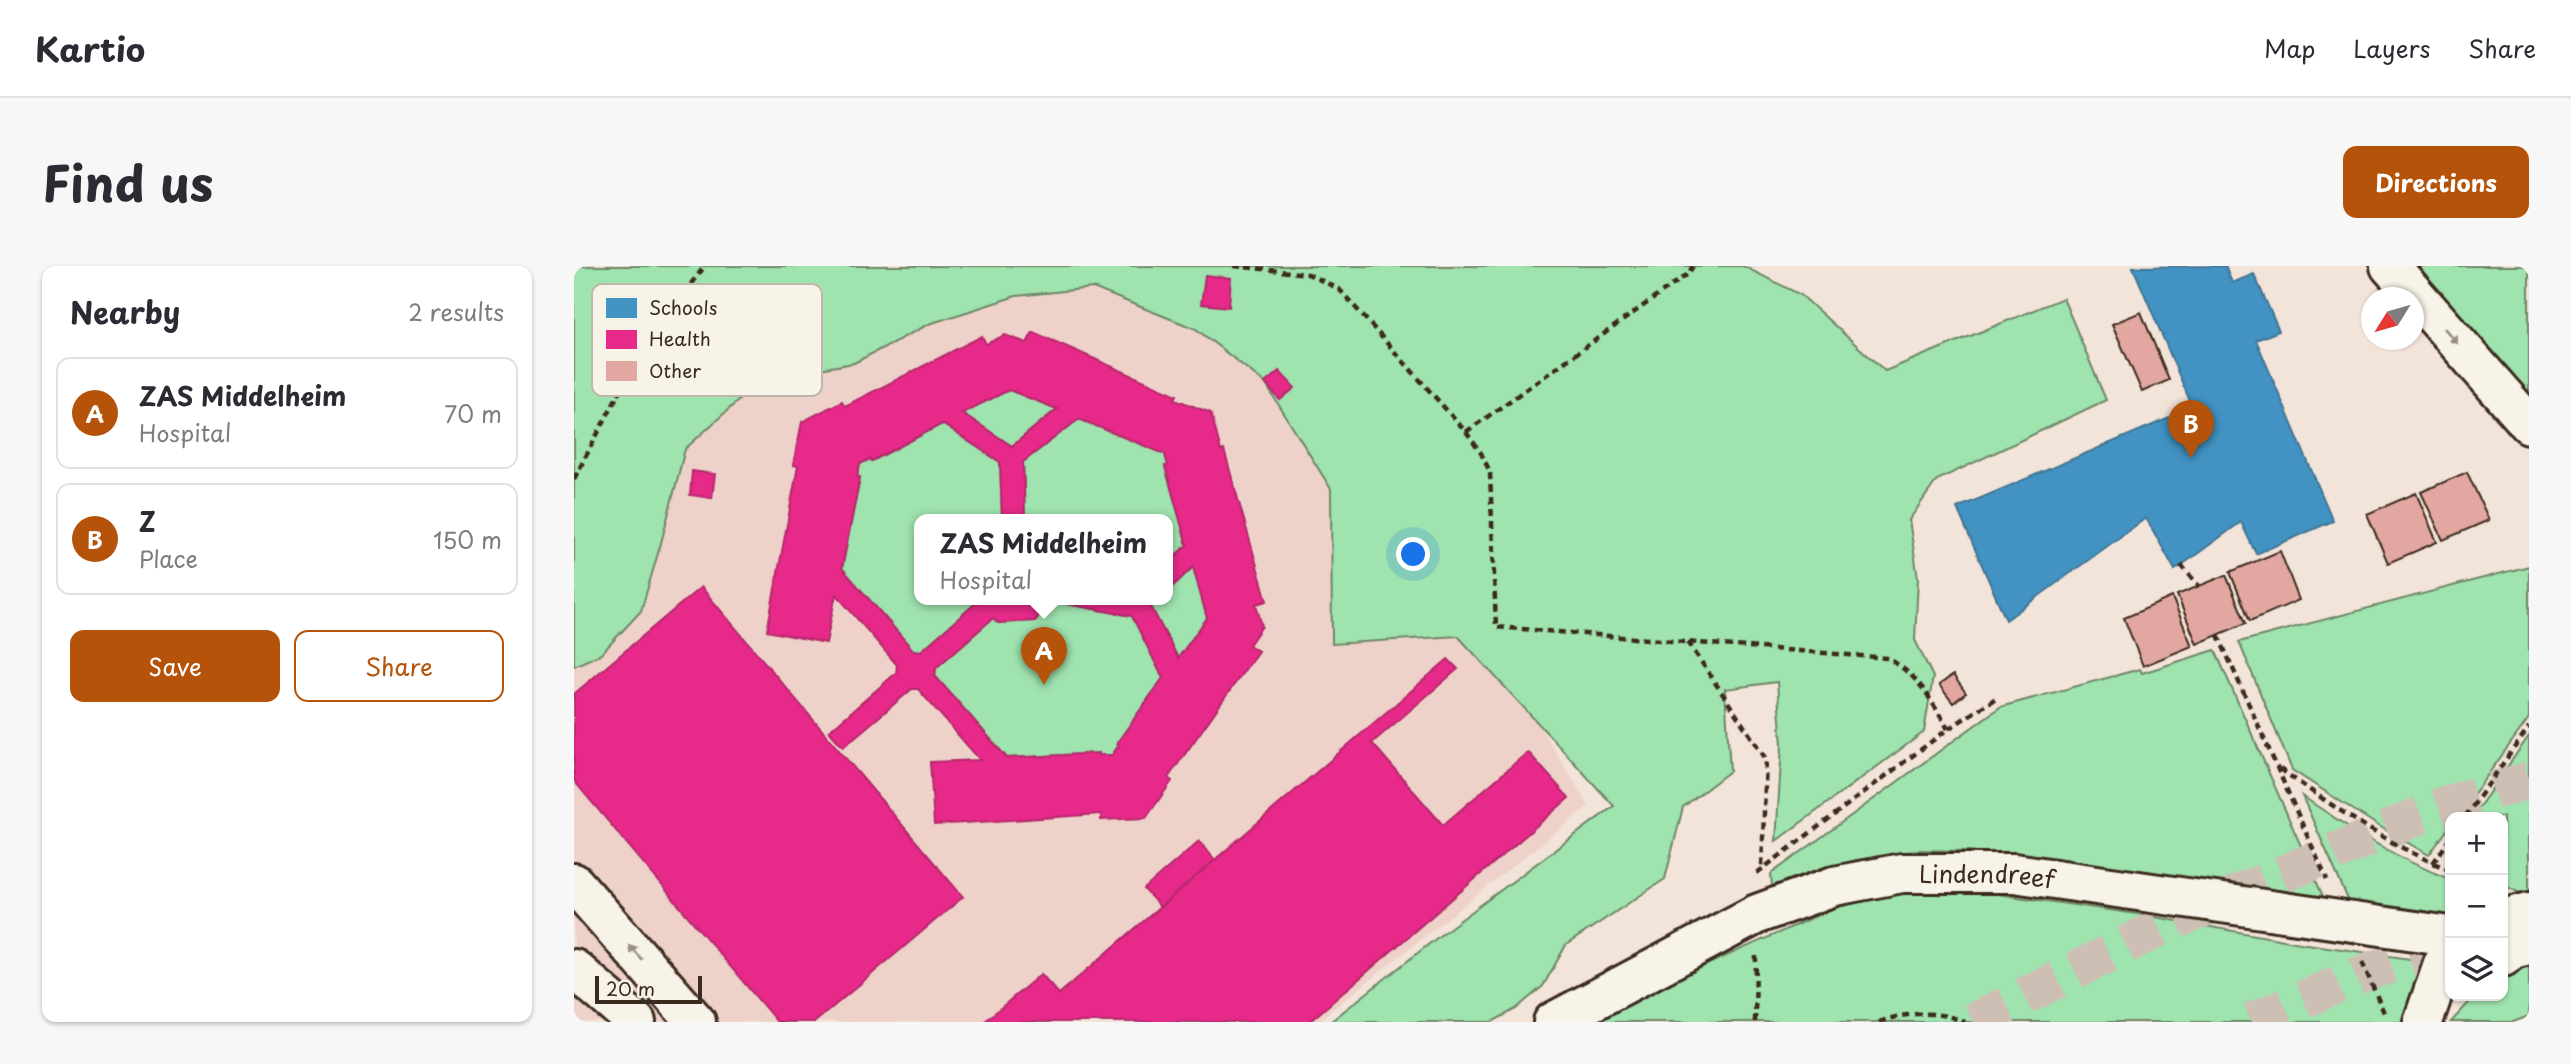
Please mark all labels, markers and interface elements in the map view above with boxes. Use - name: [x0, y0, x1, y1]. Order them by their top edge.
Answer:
- text: Kartio: [35, 23, 145, 73]
- text: Map: [2264, 30, 2315, 66]
- text: Layers: [2353, 30, 2430, 66]
- text: Share: [2468, 30, 2536, 66]
- text: Find us: [42, 145, 213, 219]
- button: Directions: [2343, 146, 2529, 218]
- legend: [592, 284, 822, 396]
- north arrow: [2361, 287, 2424, 350]
- text: Nearby: [70, 289, 180, 334]
- text: Schools: [649, 293, 717, 321]
- text: 2 results: [408, 294, 504, 329]
- text: Health: [649, 324, 711, 352]
- one-way arrow: [2443, 327, 2458, 344]
- text: Other: [649, 356, 701, 384]
- text: ZAS Middelheim: [139, 376, 346, 415]
- text: A: [86, 396, 104, 431]
- text: 70 m: [444, 396, 502, 431]
- pin: B: [2168, 400, 2214, 458]
- text: Hospital: [139, 415, 231, 450]
- text: Z: [139, 502, 156, 541]
- popup: [914, 514, 1173, 605]
- text: B: [87, 522, 103, 557]
- text: 150 m: [433, 522, 502, 557]
- text: ZAS Middelheim: [940, 523, 1147, 562]
- your location: [1396, 537, 1430, 571]
- text: Place: [139, 541, 198, 576]
- text: Hospital: [940, 562, 1032, 597]
- pin: A: [1021, 627, 1067, 685]
- button: Save: [70, 630, 280, 702]
- button: Share: [294, 630, 504, 702]
- map controls: [2445, 812, 2508, 1001]
- button: +: [2445, 812, 2508, 875]
- street label: Lindendreef: [1919, 855, 2059, 897]
- button: −: [2445, 875, 2508, 938]
- button: layers: [2445, 938, 2508, 1001]
- one-way arrow: [628, 944, 643, 961]
- scale bar: [595, 973, 702, 1005]
- text: 20 m: [606, 974, 655, 1002]

